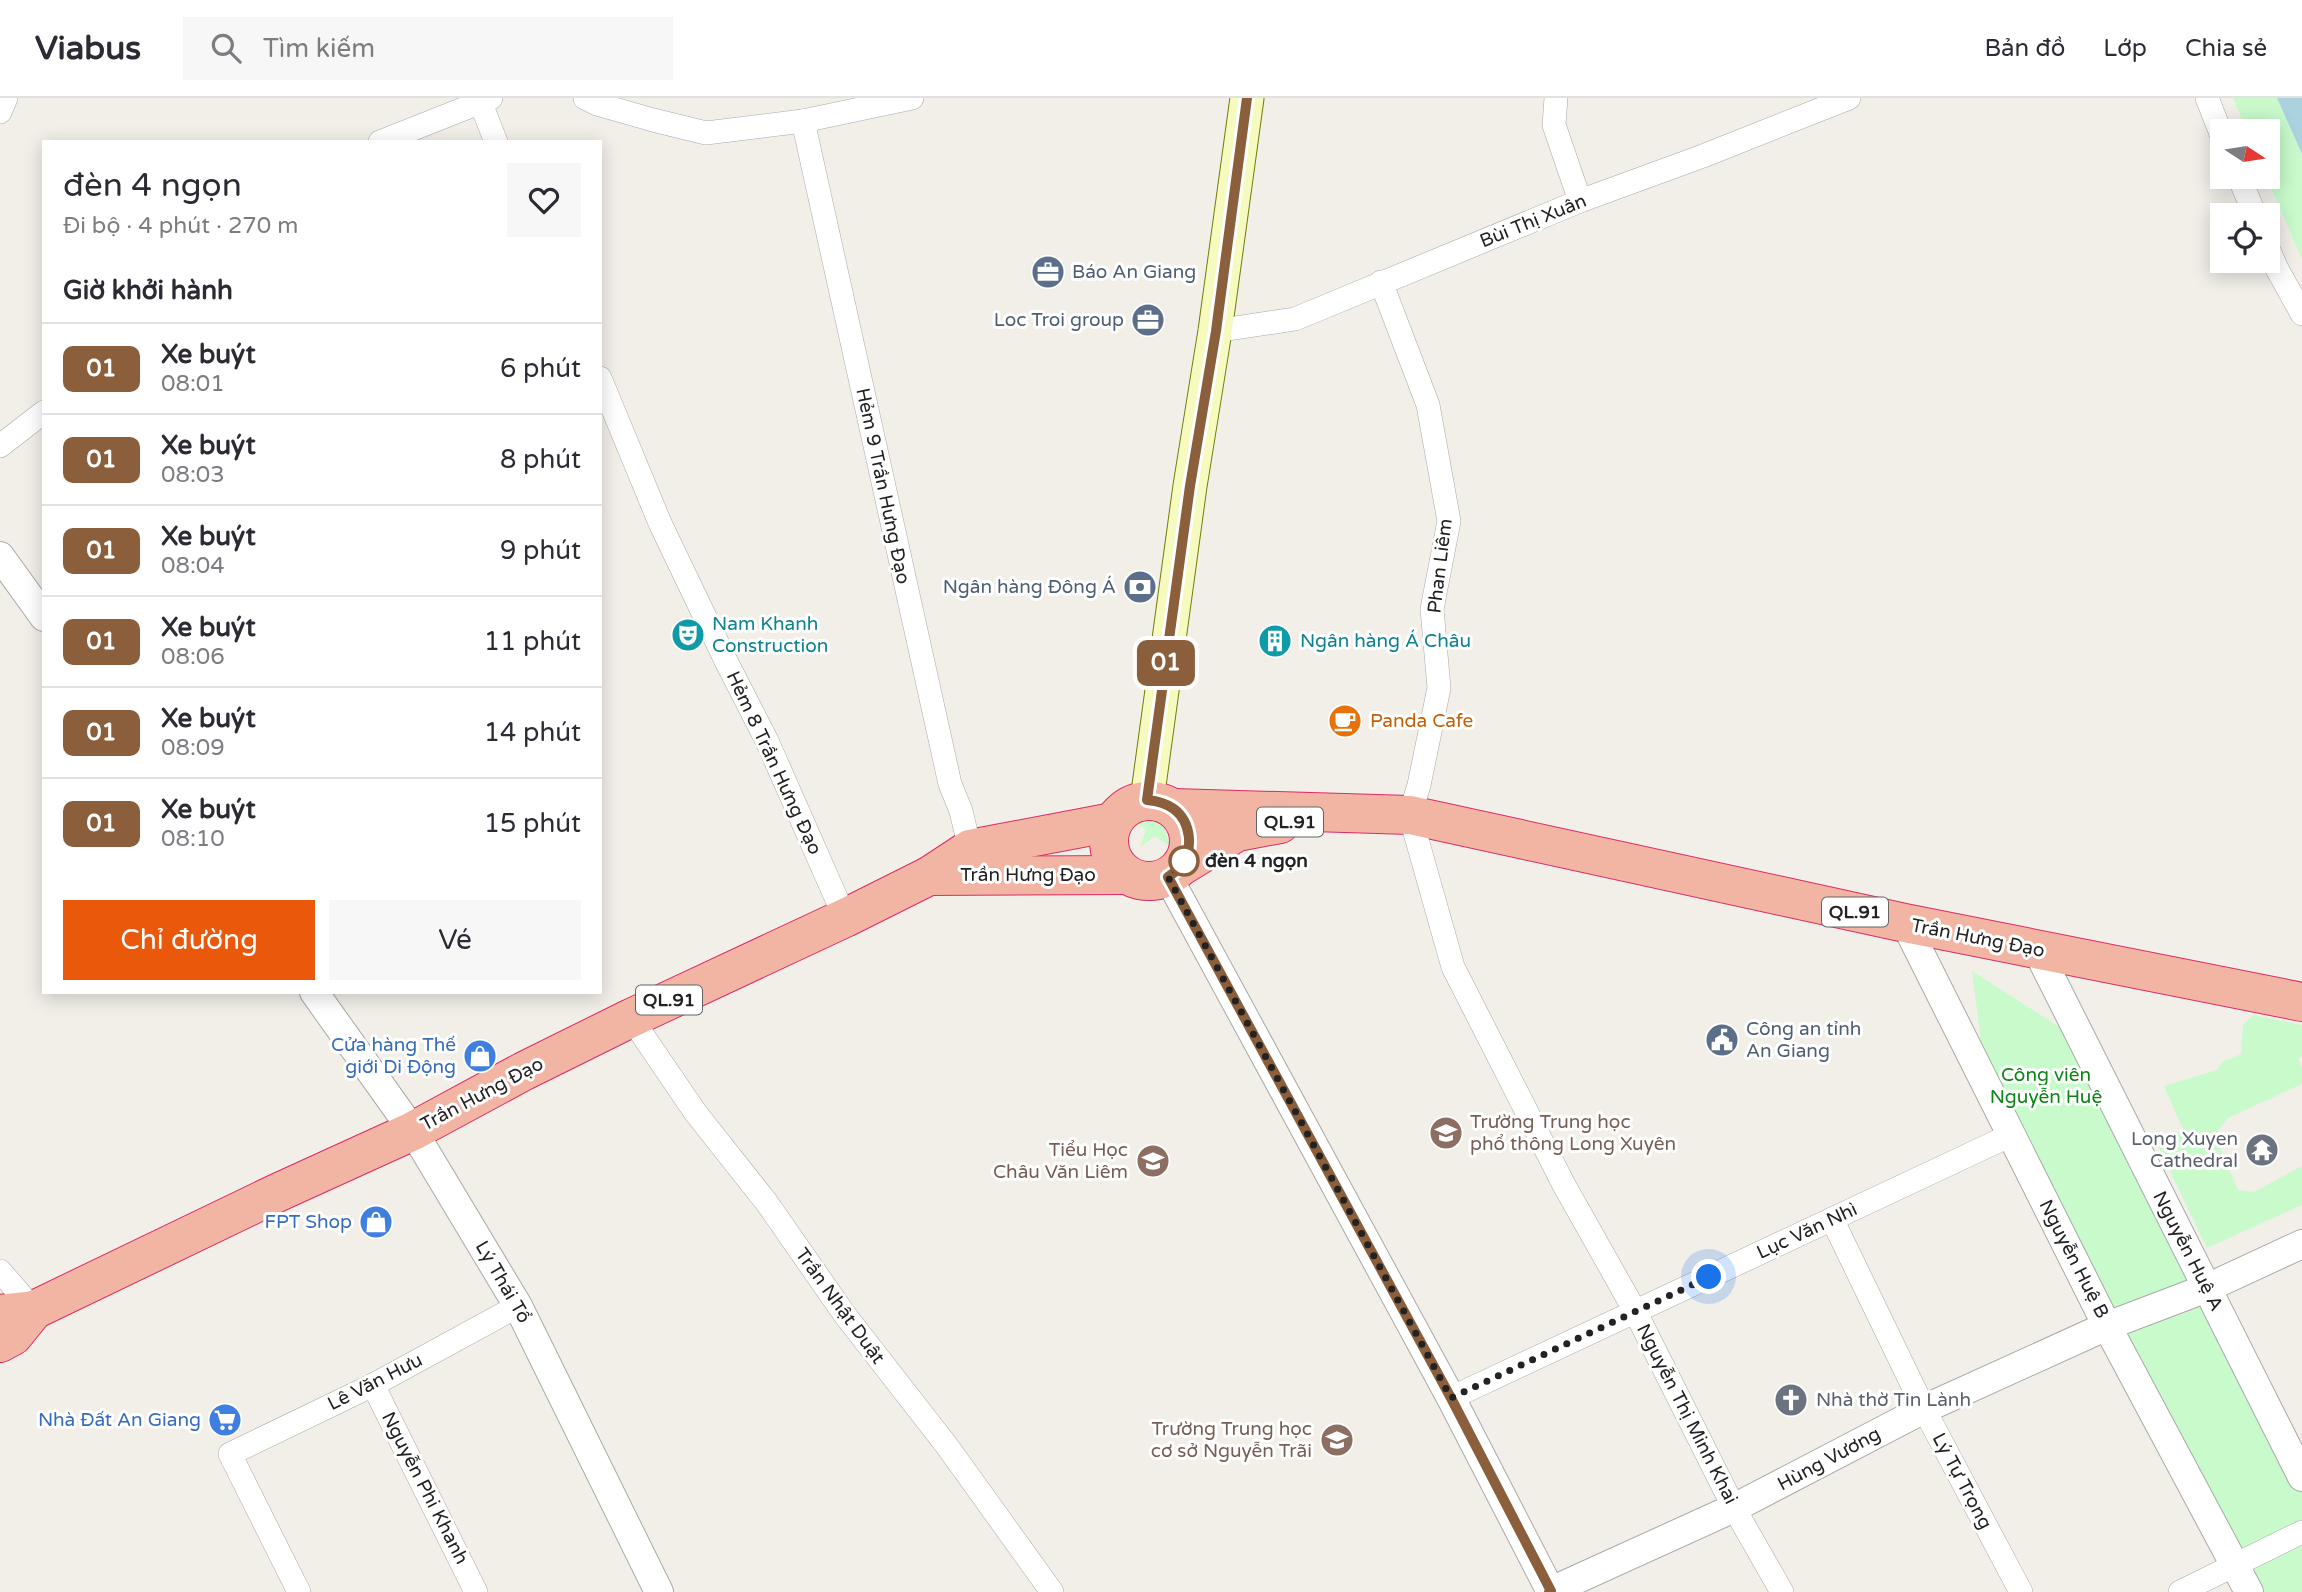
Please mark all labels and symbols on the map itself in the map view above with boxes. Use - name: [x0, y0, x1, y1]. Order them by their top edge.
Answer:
- north arrow: [2210, 119, 2280, 189]
- street label: Bùi Thị Xuân: [1477, 190, 1589, 252]
- office icon: Báo An Giang: [1029, 253, 1067, 291]
- place label: Báo An Giang: [1072, 261, 1196, 283]
- office icon: Loc Troi group: [1129, 301, 1167, 339]
- place label: Loc Troi group: [994, 309, 1124, 331]
- street label: Hẻm 9 Trần Hưng Đạo: [851, 386, 915, 586]
- street label: Phan Liêm: [1423, 517, 1457, 615]
- bank icon: Ngân hàng Đông Á: [1121, 568, 1159, 606]
- place label: Ngân hàng Đông Á: [943, 575, 1116, 598]
- place label: Nam Khanh Construction: [712, 613, 828, 657]
- theatre icon: Nam Khanh Construction: [669, 616, 707, 654]
- building icon: Ngân hàng Á Châu: [1256, 622, 1294, 660]
- place label: Ngân hàng Á Châu: [1300, 629, 1471, 652]
- line badge: 01: [1134, 640, 1198, 686]
- street label: Hẻm 8 Trần Hưng Đạo: [722, 668, 826, 858]
- cafe icon: Panda Cafe: [1326, 702, 1364, 740]
- place label: Panda Cafe: [1370, 710, 1473, 732]
- road number: QL.91: [1257, 808, 1323, 836]
- marker: đèn 4 ngọn: [1169, 846, 1199, 876]
- place label: đèn 4 ngọn: [1205, 850, 1308, 873]
- street label: Trần Hưng Đạo: [960, 864, 1096, 886]
- road number: QL.91: [1822, 898, 1888, 926]
- street label: Trần Hưng Đạo: [1909, 914, 2047, 962]
- road number: QL.91: [636, 986, 702, 1015]
- place label: Công an tỉnh An Giang: [1746, 1018, 1861, 1062]
- public building icon: Công an tỉnh An Giang: [1703, 1021, 1741, 1059]
- place label: Cửa hàng Thế giới Di Động: [331, 1034, 456, 1078]
- shop icon: Cửa hàng Thế giới Di Động: [461, 1037, 499, 1075]
- street label: Trần Hưng Đạo: [417, 1052, 547, 1136]
- park label: Công viên Nguyễn Huệ: [1990, 1064, 2102, 1108]
- place label: Trường Trung học phổ thông Long Xuyên: [1470, 1111, 1676, 1155]
- school or university icon: Trường Trung học phổ thông Long Xuyên: [1427, 1114, 1465, 1152]
- place label: Long Xuyen Cathedral: [2131, 1128, 2238, 1172]
- temple icon: Long Xuyen Cathedral: [2243, 1131, 2281, 1169]
- place label: Tiểu Học Châu Văn Liêm: [993, 1139, 1128, 1183]
- school or university icon: Tiểu Học Châu Văn Liêm: [1134, 1142, 1172, 1180]
- street label: Nguyễn Huệ A: [2148, 1187, 2228, 1315]
- street label: Nguyễn Huệ B: [2035, 1196, 2113, 1322]
- street label: Lục Văn Nhì: [1753, 1198, 1861, 1264]
- shop icon: FPT Shop: [357, 1203, 395, 1241]
- place label: FPT Shop: [265, 1211, 352, 1233]
- street label: Lý Thái Tổ: [471, 1237, 535, 1327]
- street label: Trần Nhật Duật: [791, 1244, 889, 1368]
- your location: [1691, 1259, 1726, 1294]
- street label: Nguyễn Thị Minh Khai: [1632, 1320, 1742, 1508]
- street label: Lê Văn Hưu: [324, 1349, 426, 1415]
- church icon: Nhà thờ Tin Lành: [1772, 1381, 1810, 1419]
- place label: Nhà thờ Tin Lành: [1816, 1389, 1971, 1411]
- supermarket icon: Nhà Đất An Giang: [206, 1401, 244, 1439]
- street label: Nguyễn Phi Khanh: [377, 1408, 473, 1568]
- place label: Nhà Đất An Giang: [38, 1409, 201, 1431]
- place label: Trường Trung học cơ sở Nguyễn Trãi: [1151, 1418, 1312, 1462]
- school or university icon: Trường Trung học cơ sở Nguyễn Trãi: [1318, 1421, 1356, 1459]
- street label: Hùng Vương: [1774, 1423, 1884, 1495]
- street label: Lý Tự Trọng: [1927, 1429, 1997, 1533]

